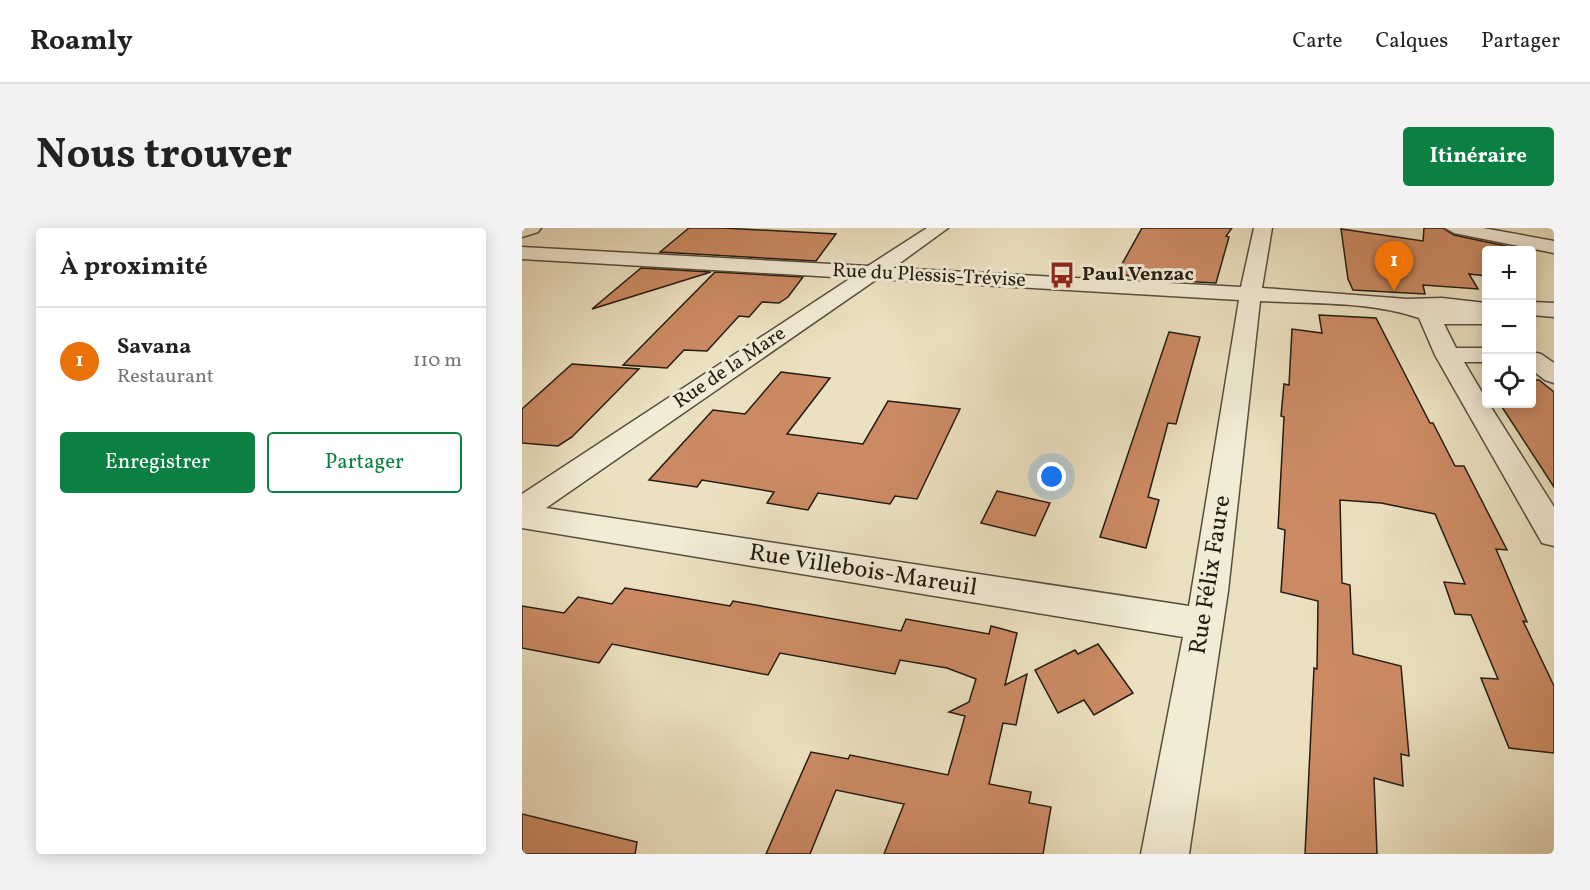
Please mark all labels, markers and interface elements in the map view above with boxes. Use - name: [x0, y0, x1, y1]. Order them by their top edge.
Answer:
- text: Roamly: [30, 22, 133, 61]
- text: Carte: [1292, 27, 1343, 56]
- text: Calques: [1376, 27, 1448, 56]
- text: Partager: [1481, 27, 1560, 56]
- text: Nous trouver: [36, 127, 292, 186]
- button: Itinéraire: [1403, 127, 1554, 186]
- pin: 1: [1374, 242, 1414, 291]
- map controls: [1482, 246, 1536, 408]
- button: +: [1482, 246, 1536, 300]
- text: À proximité: [60, 249, 208, 285]
- street label: Rue du Plessis-Trévise: [832, 257, 1026, 295]
- bus stop icon: Paul Venzac: [1047, 260, 1077, 290]
- place label: Paul Venzac: [1082, 261, 1194, 289]
- button: −: [1482, 300, 1536, 354]
- street label: Rue de la Mare: [668, 320, 792, 416]
- text: Savana: [117, 332, 191, 363]
- text: 1: [75, 347, 84, 375]
- text: 110 m: [413, 347, 462, 375]
- button: locate: [1482, 354, 1536, 408]
- text: Restaurant: [117, 363, 214, 391]
- button: Enregistrer: [60, 432, 255, 493]
- button: Partager: [267, 432, 462, 493]
- your location: [1037, 462, 1066, 491]
- street label: Rue Félix Faure: [1182, 493, 1240, 657]
- street label: Rue Villebois-Mareuil: [747, 536, 979, 606]

